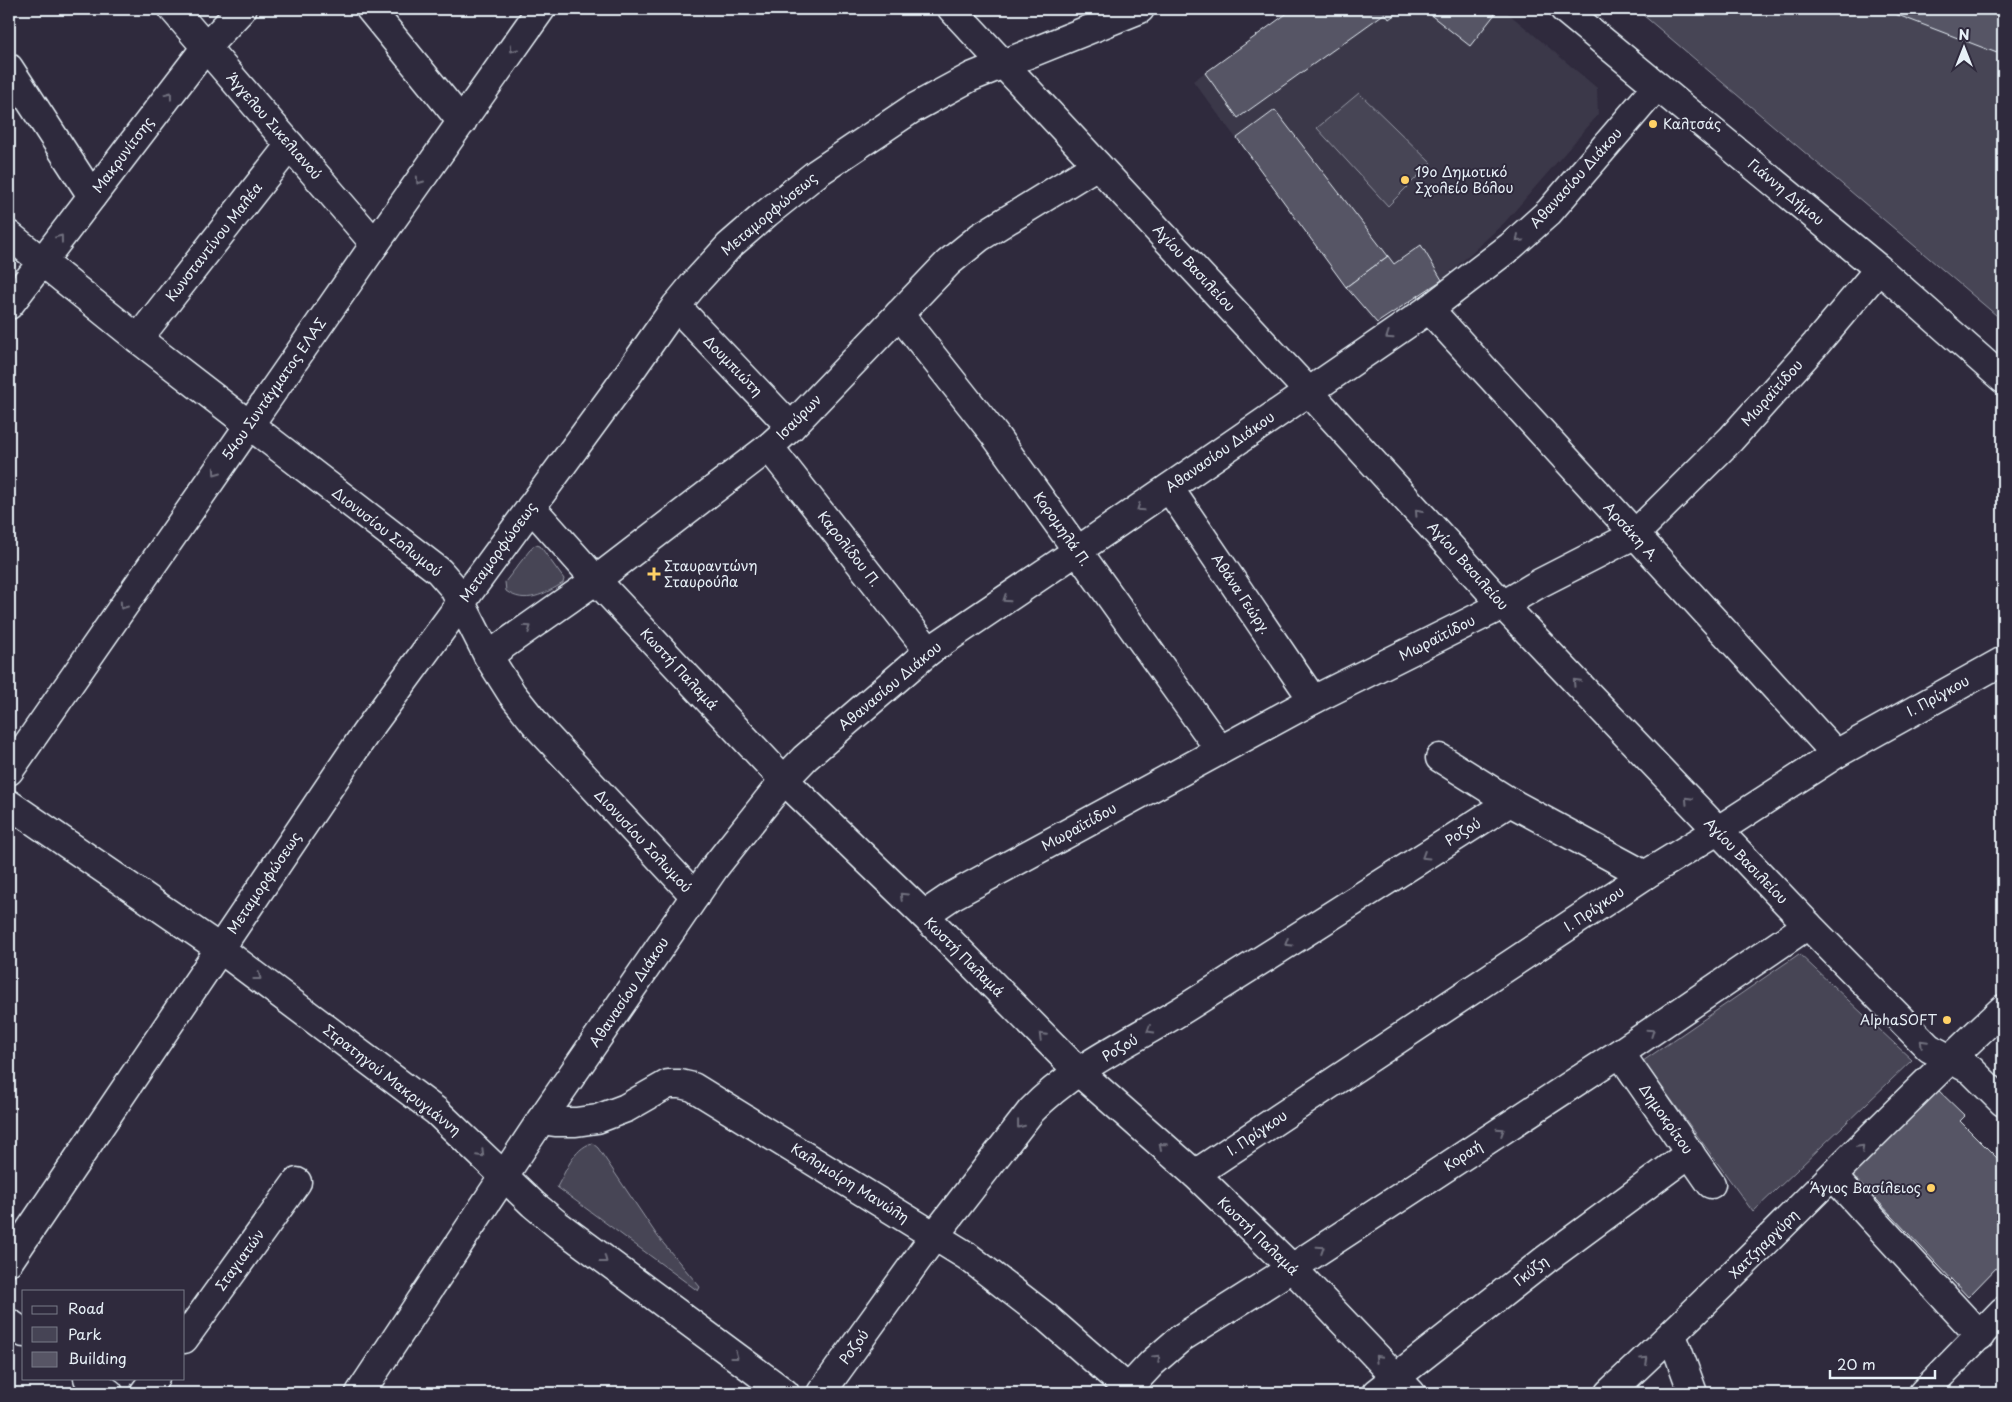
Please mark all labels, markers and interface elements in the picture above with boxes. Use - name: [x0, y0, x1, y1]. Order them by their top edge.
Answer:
- north arrow: [1940, 22, 1990, 72]
- text: N: [1958, 24, 1970, 45]
- one-way arrow: [510, 43, 519, 52]
- street label: Άγγελου Σικελιανού: [222, 68, 327, 184]
- one-way arrow: [164, 92, 172, 101]
- street label: Μακρυνίτσης: [87, 112, 158, 197]
- place label: Καλτσάς: [1663, 113, 1721, 134]
- marker: Καλτσάς: [1647, 118, 1659, 130]
- street label: Αθανασίου Διάκου: [1525, 123, 1627, 233]
- street label: Γιάννη Δήμου: [1744, 153, 1829, 230]
- place label: 19ο Δημοτικό Σχολείο Βόλου: [1415, 161, 1513, 198]
- street label: Μεταμορφώσεως: [716, 167, 821, 260]
- marker: 19ο Δημοτικό Σχολείο Βόλου: [1399, 174, 1411, 186]
- one-way arrow: [417, 175, 425, 184]
- street label: Κωνσταντίνου Μαλέα: [160, 178, 267, 306]
- street label: Αγίου Βασιλείου: [1148, 219, 1240, 316]
- one-way arrow: [1515, 233, 1524, 242]
- one-way arrow: [54, 234, 63, 244]
- street label: 54ου Συντάγματος ΕΛΑΣ: [216, 313, 331, 464]
- one-way arrow: [1385, 330, 1394, 339]
- street label: Δουμπιώτη: [699, 331, 768, 401]
- street label: Μωραϊτίδου: [1736, 355, 1807, 431]
- street label: Ισαύρων: [771, 389, 826, 444]
- street label: Αθανασίου Διάκου: [1161, 406, 1279, 497]
- one-way arrow: [213, 466, 222, 476]
- street label: Διονυσίου Σολωμού: [328, 482, 447, 581]
- street label: Κορομηλά Π.: [1029, 487, 1096, 570]
- street label: Μεταμορφώσεως: [454, 497, 541, 606]
- street label: Αρσάκη Α.: [1599, 497, 1664, 566]
- one-way arrow: [1136, 502, 1146, 511]
- street label: Καρολίδου Π.: [813, 506, 886, 591]
- one-way arrow: [1415, 508, 1424, 517]
- street label: Αγίου Βασιλείου: [1423, 517, 1514, 615]
- street label: Αθάνα Γεώργ.: [1207, 549, 1276, 638]
- place label: Σταυραντώνη Σταυρούλα: [664, 555, 758, 592]
- marker: Σταυραντώνη Σταυρούλα: [648, 568, 660, 580]
- one-way arrow: [1002, 593, 1011, 603]
- one-way arrow: [120, 600, 129, 609]
- street label: Μωραϊτίδου: [1395, 609, 1479, 666]
- street label: Κωστή Παλαμά: [636, 623, 723, 714]
- one-way arrow: [522, 625, 532, 634]
- street label: Αθανασίου Διάκου: [834, 636, 946, 735]
- street label: Ι. Πρίγκου: [1903, 670, 1973, 721]
- one-way arrow: [1573, 679, 1582, 688]
- street label: Διονυσίου Σολωμού: [590, 784, 697, 897]
- street label: Μωραϊτίδου: [1037, 797, 1120, 856]
- one-way arrow: [1685, 797, 1694, 806]
- street label: Ροζού: [1441, 812, 1485, 851]
- street label: Αγίου Βασιλείου: [1700, 813, 1793, 908]
- street label: Μεταμορφώσεως: [221, 827, 306, 938]
- one-way arrow: [1421, 850, 1430, 860]
- street label: Ι. Πρίγκου: [1559, 881, 1628, 937]
- one-way arrow: [900, 893, 909, 902]
- street label: Κωστή Παλαμά: [920, 912, 1009, 1001]
- street label: Αθανασίου Διάκου: [584, 932, 673, 1051]
- one-way arrow: [1284, 937, 1293, 947]
- one-way arrow: [253, 971, 262, 980]
- place label: AlphaSOFT: [1860, 1009, 1937, 1030]
- marker: AlphaSOFT: [1941, 1014, 1953, 1026]
- street label: Στρατηγού Μακρυγιάννη: [319, 1019, 466, 1140]
- one-way arrow: [1146, 1023, 1155, 1033]
- street label: Ροζού: [1098, 1029, 1142, 1067]
- one-way arrow: [1646, 1029, 1655, 1038]
- one-way arrow: [1039, 1033, 1048, 1042]
- one-way arrow: [1920, 1039, 1929, 1048]
- street label: Δημοκρίτου: [1634, 1079, 1698, 1158]
- street label: Ι. Πρίγκου: [1222, 1105, 1291, 1161]
- one-way arrow: [1017, 1119, 1026, 1129]
- one-way arrow: [1495, 1128, 1505, 1137]
- street label: Κοραή: [1439, 1135, 1486, 1176]
- street label: Καλομοίρη Μανώλη: [787, 1138, 913, 1227]
- one-way arrow: [1159, 1142, 1168, 1151]
- one-way arrow: [1855, 1145, 1864, 1154]
- one-way arrow: [476, 1148, 485, 1157]
- place label: Άγιος Βασίλειος: [1810, 1177, 1921, 1198]
- marker: Άγιος Βασίλειος: [1925, 1182, 1937, 1194]
- street label: Κωστή Παλαμά: [1213, 1191, 1304, 1280]
- street label: Χατζηαργύρη: [1724, 1204, 1803, 1283]
- street label: Σταγιατών: [210, 1225, 269, 1295]
- one-way arrow: [1316, 1246, 1325, 1255]
- street label: Γκύζη: [1509, 1250, 1552, 1291]
- one-way arrow: [598, 1254, 607, 1262]
- legend: [22, 1290, 185, 1380]
- text: Road: [68, 1296, 104, 1319]
- text: Park: [68, 1322, 102, 1345]
- street label: Ροζού: [834, 1325, 873, 1369]
- text: Building: [68, 1346, 127, 1369]
- scale bar: [1830, 1347, 1934, 1379]
- one-way arrow: [729, 1350, 739, 1359]
- text: 20 m: [1837, 1352, 1876, 1375]
- one-way arrow: [1151, 1355, 1160, 1364]
- one-way arrow: [1375, 1355, 1384, 1364]
- one-way arrow: [1639, 1357, 1648, 1366]

